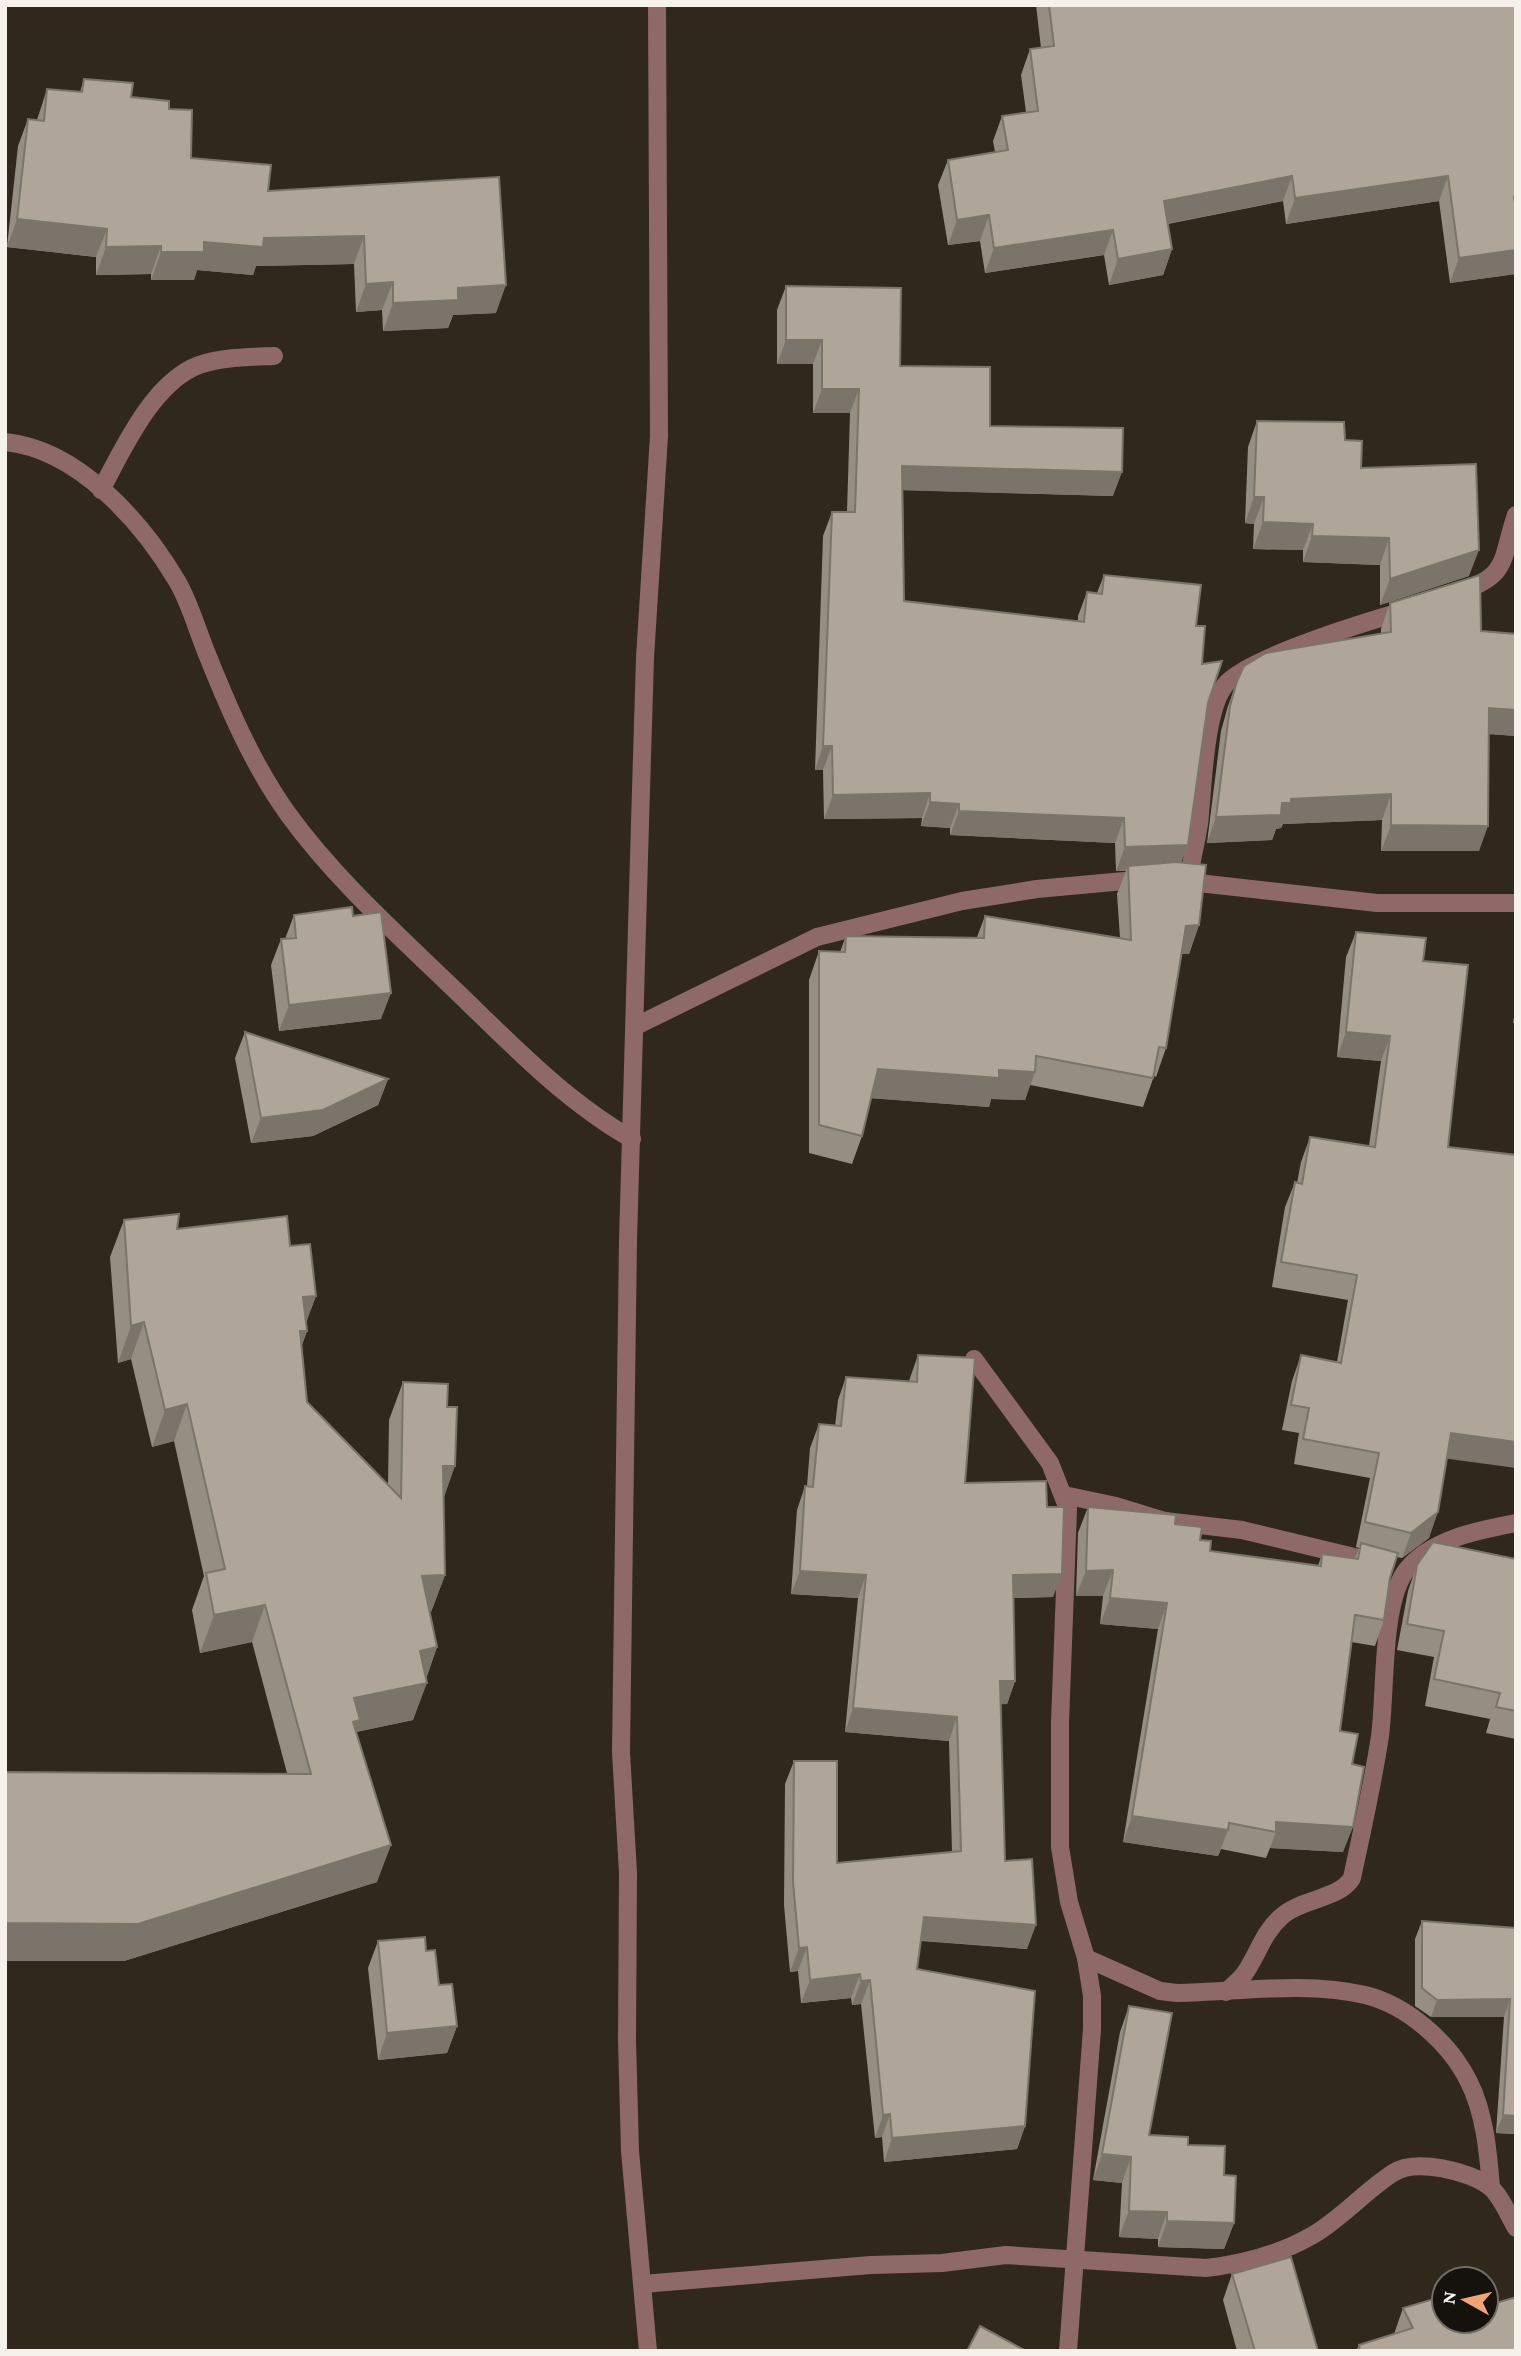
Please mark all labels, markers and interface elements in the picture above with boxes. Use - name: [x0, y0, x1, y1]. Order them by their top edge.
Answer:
- north arrow: [1430, 2265, 1500, 2335]
- text: N: [1437, 2290, 1460, 2306]

